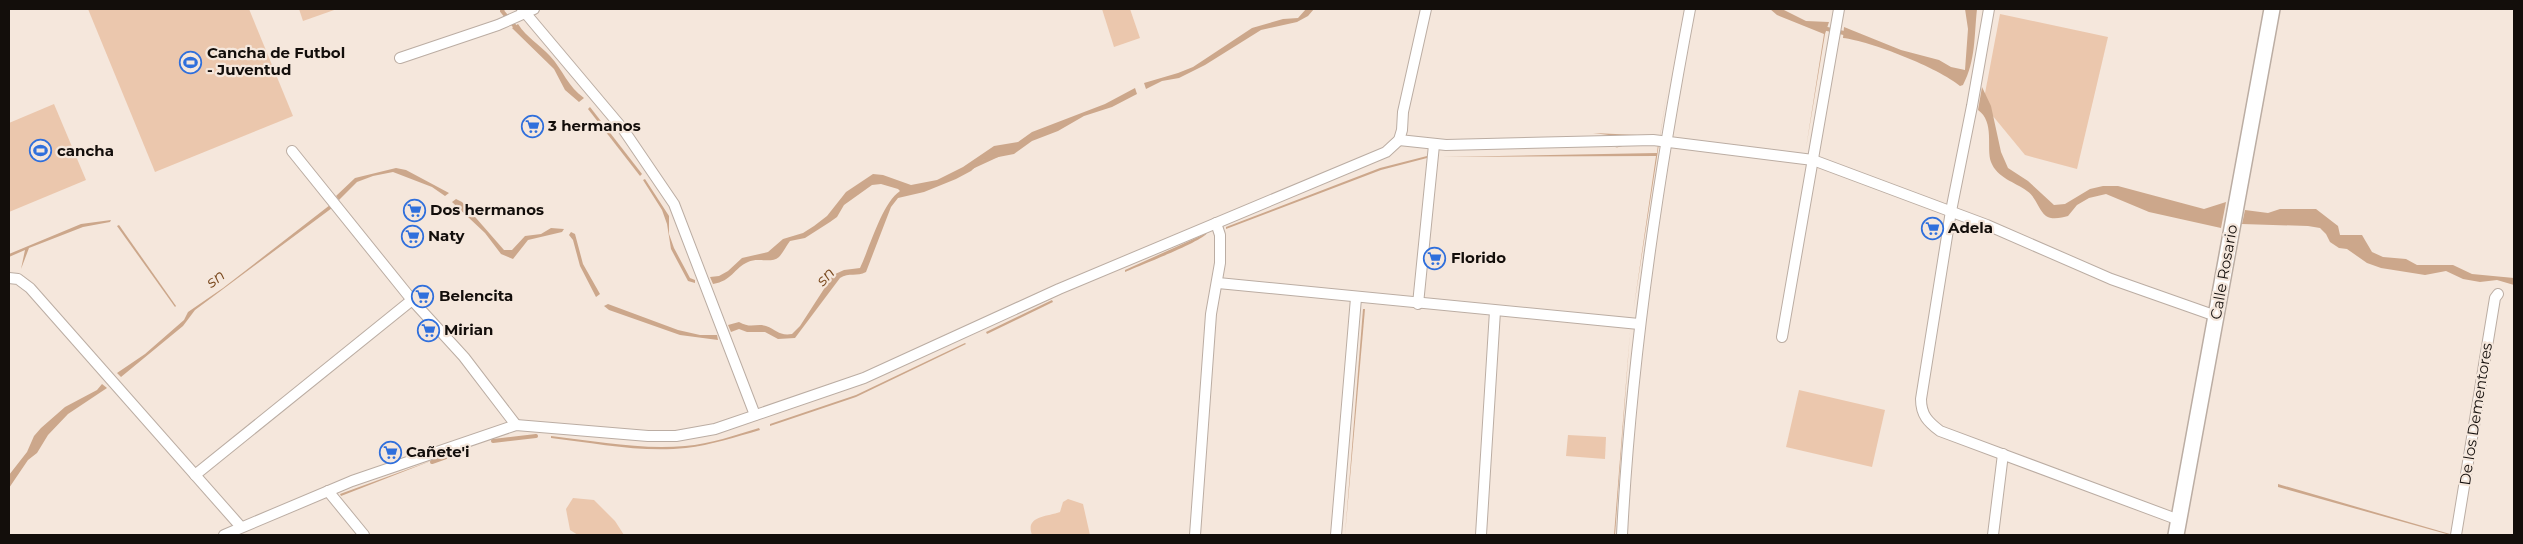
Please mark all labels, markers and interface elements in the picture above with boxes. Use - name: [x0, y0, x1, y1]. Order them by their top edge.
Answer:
- place label: Cancha de Futbol - Juventud: [207, 43, 345, 79]
- sports icon: Cancha de Futbol - Juventud: [179, 50, 203, 74]
- supermarket icon: 3 hermanos: [520, 114, 544, 138]
- place label: 3 hermanos: [547, 116, 641, 135]
- sports icon: cancha: [29, 139, 53, 163]
- place label: cancha: [57, 141, 114, 160]
- supermarket icon: Dos hermanos: [402, 198, 426, 222]
- place label: Dos hermanos: [430, 200, 544, 219]
- supermarket icon: Adela: [1920, 216, 1944, 240]
- place label: Adela: [1947, 218, 1993, 237]
- street label: Calle Rosario: [2206, 223, 2241, 321]
- supermarket icon: Naty: [400, 224, 424, 248]
- place label: Naty: [428, 226, 466, 245]
- supermarket icon: Florido: [1423, 246, 1447, 270]
- place label: Florido: [1451, 248, 1506, 267]
- water label: sn: [811, 263, 839, 290]
- water label: sn: [201, 265, 228, 292]
- supermarket icon: Belencita: [411, 284, 435, 308]
- place label: Belencita: [439, 286, 513, 305]
- supermarket icon: Mirian: [416, 318, 440, 342]
- place label: Mirian: [444, 320, 493, 339]
- street label: De los Dementores: [2455, 341, 2496, 487]
- supermarket icon: Cañete'i: [378, 440, 402, 464]
- place label: Cañete'i: [406, 442, 469, 461]

